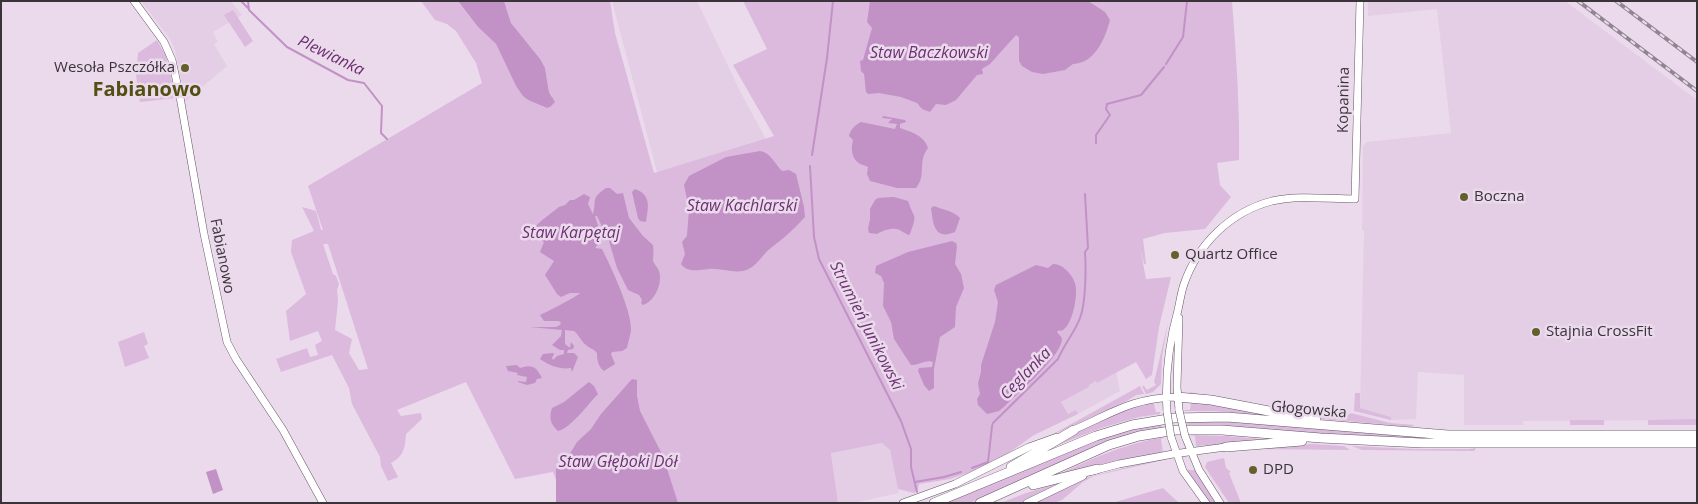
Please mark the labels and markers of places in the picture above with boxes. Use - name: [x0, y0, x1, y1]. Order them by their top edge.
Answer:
- place label: Wesoła Pszczółka: [54, 59, 175, 77]
- marker: Wesoła Pszczółka: [179, 62, 191, 74]
- place label: Boczna: [1474, 188, 1524, 206]
- marker: Boczna: [1458, 191, 1470, 203]
- place label: Quartz Office: [1185, 246, 1278, 264]
- marker: Quartz Office: [1169, 249, 1181, 261]
- place label: Stajnia CrossFit: [1546, 323, 1653, 341]
- marker: Stajnia CrossFit: [1530, 326, 1542, 338]
- place label: DPD: [1263, 461, 1294, 479]
- marker: DPD: [1247, 464, 1259, 476]

